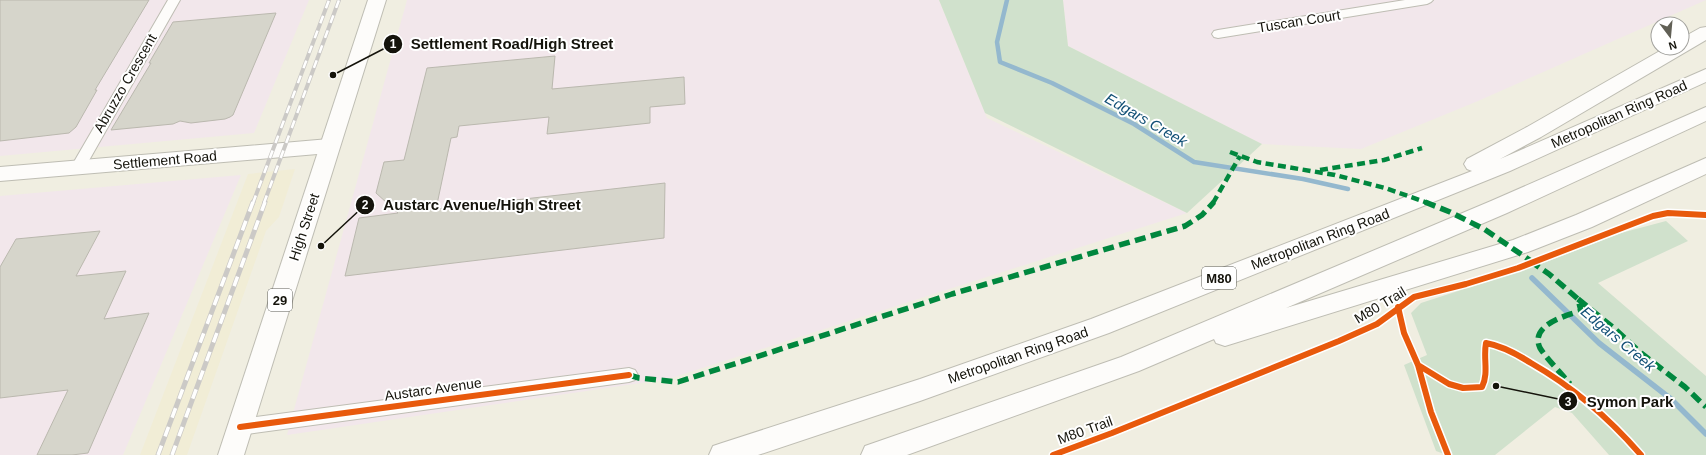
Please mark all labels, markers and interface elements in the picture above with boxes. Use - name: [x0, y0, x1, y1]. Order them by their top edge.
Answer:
- street label: Tuscan Court: [1257, 7, 1342, 35]
- north arrow: [1650, 16, 1690, 56]
- callout: Settlement Road/High Street: [383, 30, 622, 57]
- street label: Abruzzo Crescent: [90, 31, 160, 135]
- text: Settlement Road/High Street: [411, 35, 613, 52]
- text: 1: [390, 37, 397, 51]
- text: N: [1667, 39, 1678, 52]
- street label: Metropolitan Ring Road: [1549, 77, 1689, 151]
- water label: Edgars Creek: [1102, 89, 1192, 151]
- street label: Settlement Road: [112, 147, 218, 173]
- street label: High Street: [286, 191, 322, 263]
- callout: Austarc Avenue/High Street: [355, 192, 589, 219]
- text: Austarc Avenue/High Street: [383, 196, 581, 213]
- text: 2: [362, 198, 369, 212]
- street label: Metropolitan Ring Road: [1248, 205, 1392, 273]
- road number: M80: [1202, 267, 1236, 289]
- street label: M80 Trail: [1351, 283, 1409, 327]
- road number: 29: [268, 289, 292, 311]
- water label: Edgars Creek: [1578, 303, 1660, 376]
- street label: Metropolitan Ring Road: [946, 323, 1090, 387]
- street label: Austarc Avenue: [383, 374, 483, 404]
- callout: Symon Park: [1558, 388, 1681, 415]
- text: Symon Park: [1587, 393, 1674, 410]
- text: 3: [1565, 395, 1572, 409]
- street label: M80 Trail: [1055, 413, 1115, 447]

